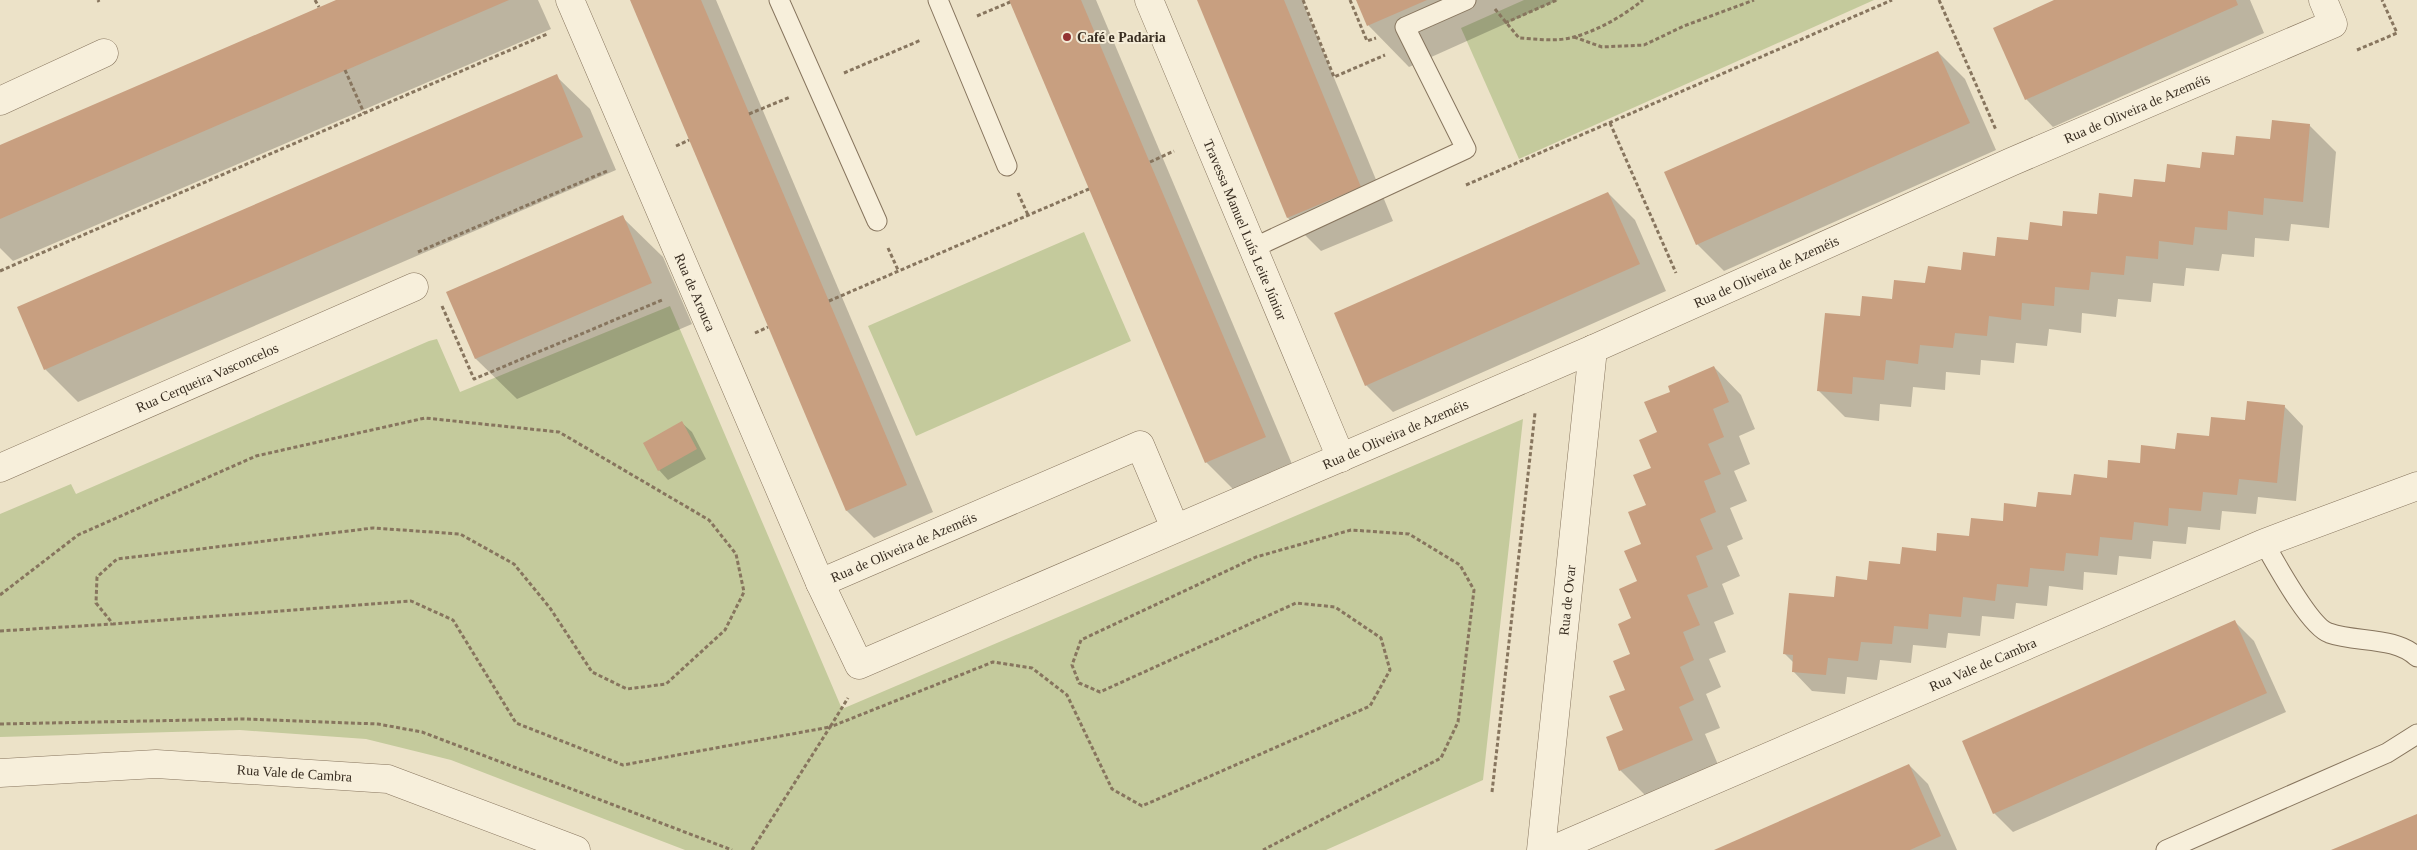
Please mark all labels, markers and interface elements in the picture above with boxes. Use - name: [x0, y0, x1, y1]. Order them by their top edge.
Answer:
- place label: Café e Padaria: [1077, 30, 1166, 45]
- marker: Café e Padaria: [1061, 31, 1073, 43]
- street label: Rua de Oliveira de Azeméis: [2062, 71, 2212, 146]
- street label: Travessa Manuel Luís Leite Júnior: [1200, 137, 1290, 323]
- street label: Rua de Oliveira de Azeméis: [1692, 233, 1841, 311]
- street label: Rua de Arouca: [672, 251, 718, 334]
- street label: Rua Cerqueira Vasconcelos: [134, 340, 281, 416]
- street label: Rua de Oliveira de Azeméis: [1320, 397, 1471, 473]
- street label: Rua de Oliveira de Azeméis: [829, 509, 979, 585]
- street label: Rua de Ovar: [1556, 564, 1579, 636]
- street label: Rua Vale de Cambra: [1927, 635, 2039, 694]
- street label: Rua Vale de Cambra: [236, 762, 353, 785]

